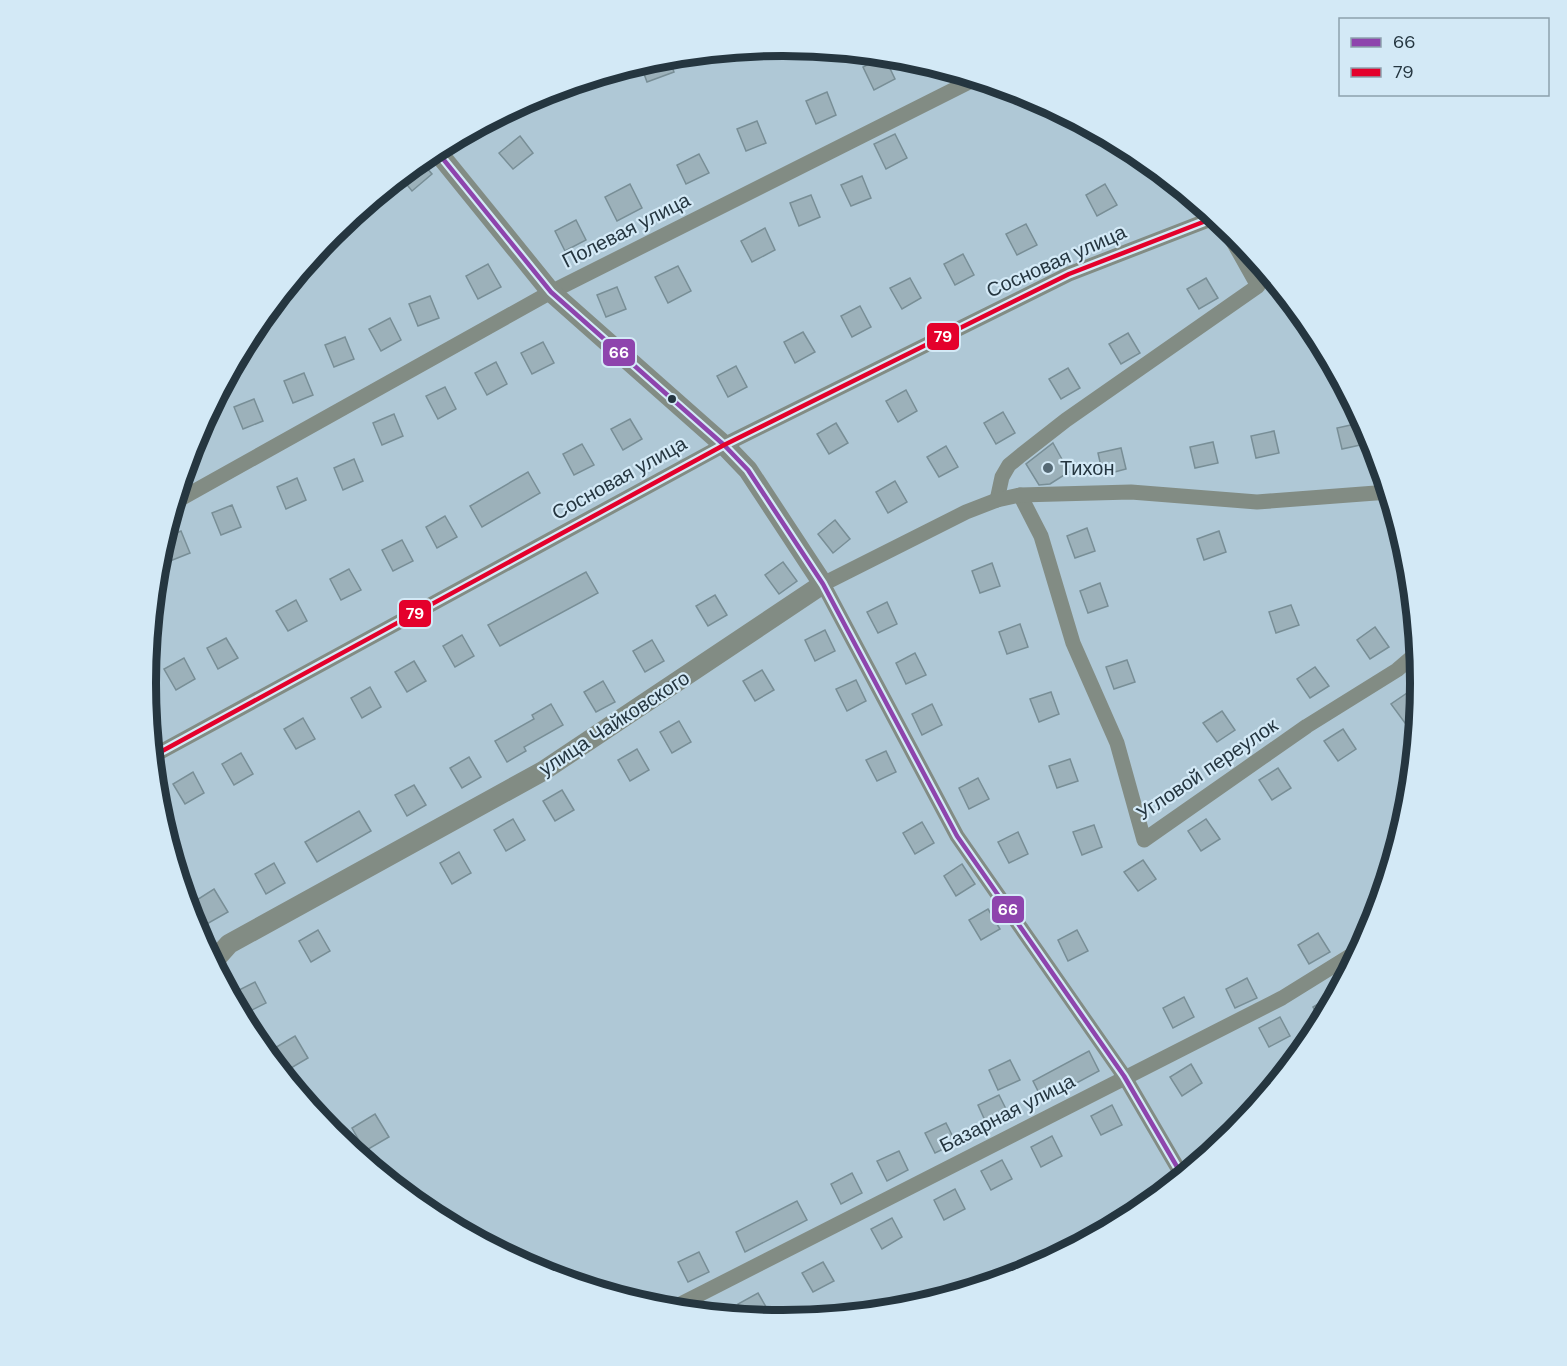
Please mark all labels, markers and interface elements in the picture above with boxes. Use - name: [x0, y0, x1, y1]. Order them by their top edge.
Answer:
- legend: [1339, 18, 1549, 96]
- text: 66: [1393, 30, 1416, 54]
- text: 79: [1393, 60, 1413, 84]
- street label: Полевая улица: [557, 186, 695, 273]
- street label: Сосновая улица: [982, 218, 1131, 303]
- line badge: 79: [926, 322, 960, 351]
- text: 79: [934, 326, 952, 347]
- line badge: 66: [602, 338, 636, 367]
- text: 66: [609, 342, 629, 363]
- unlabelled marker: [666, 393, 678, 405]
- street label: Сосновая улица: [547, 430, 692, 526]
- place label: Тихон: [1060, 455, 1114, 481]
- marker: Тихон: [1041, 461, 1055, 475]
- line badge: 79: [398, 599, 432, 628]
- text: 79: [406, 603, 424, 624]
- street label: улица Чайковского: [534, 665, 694, 781]
- street label: Угловой переулок: [1131, 712, 1283, 826]
- line badge: 66: [991, 895, 1025, 924]
- text: 66: [998, 899, 1018, 920]
- street label: Базарная улица: [935, 1067, 1080, 1158]

